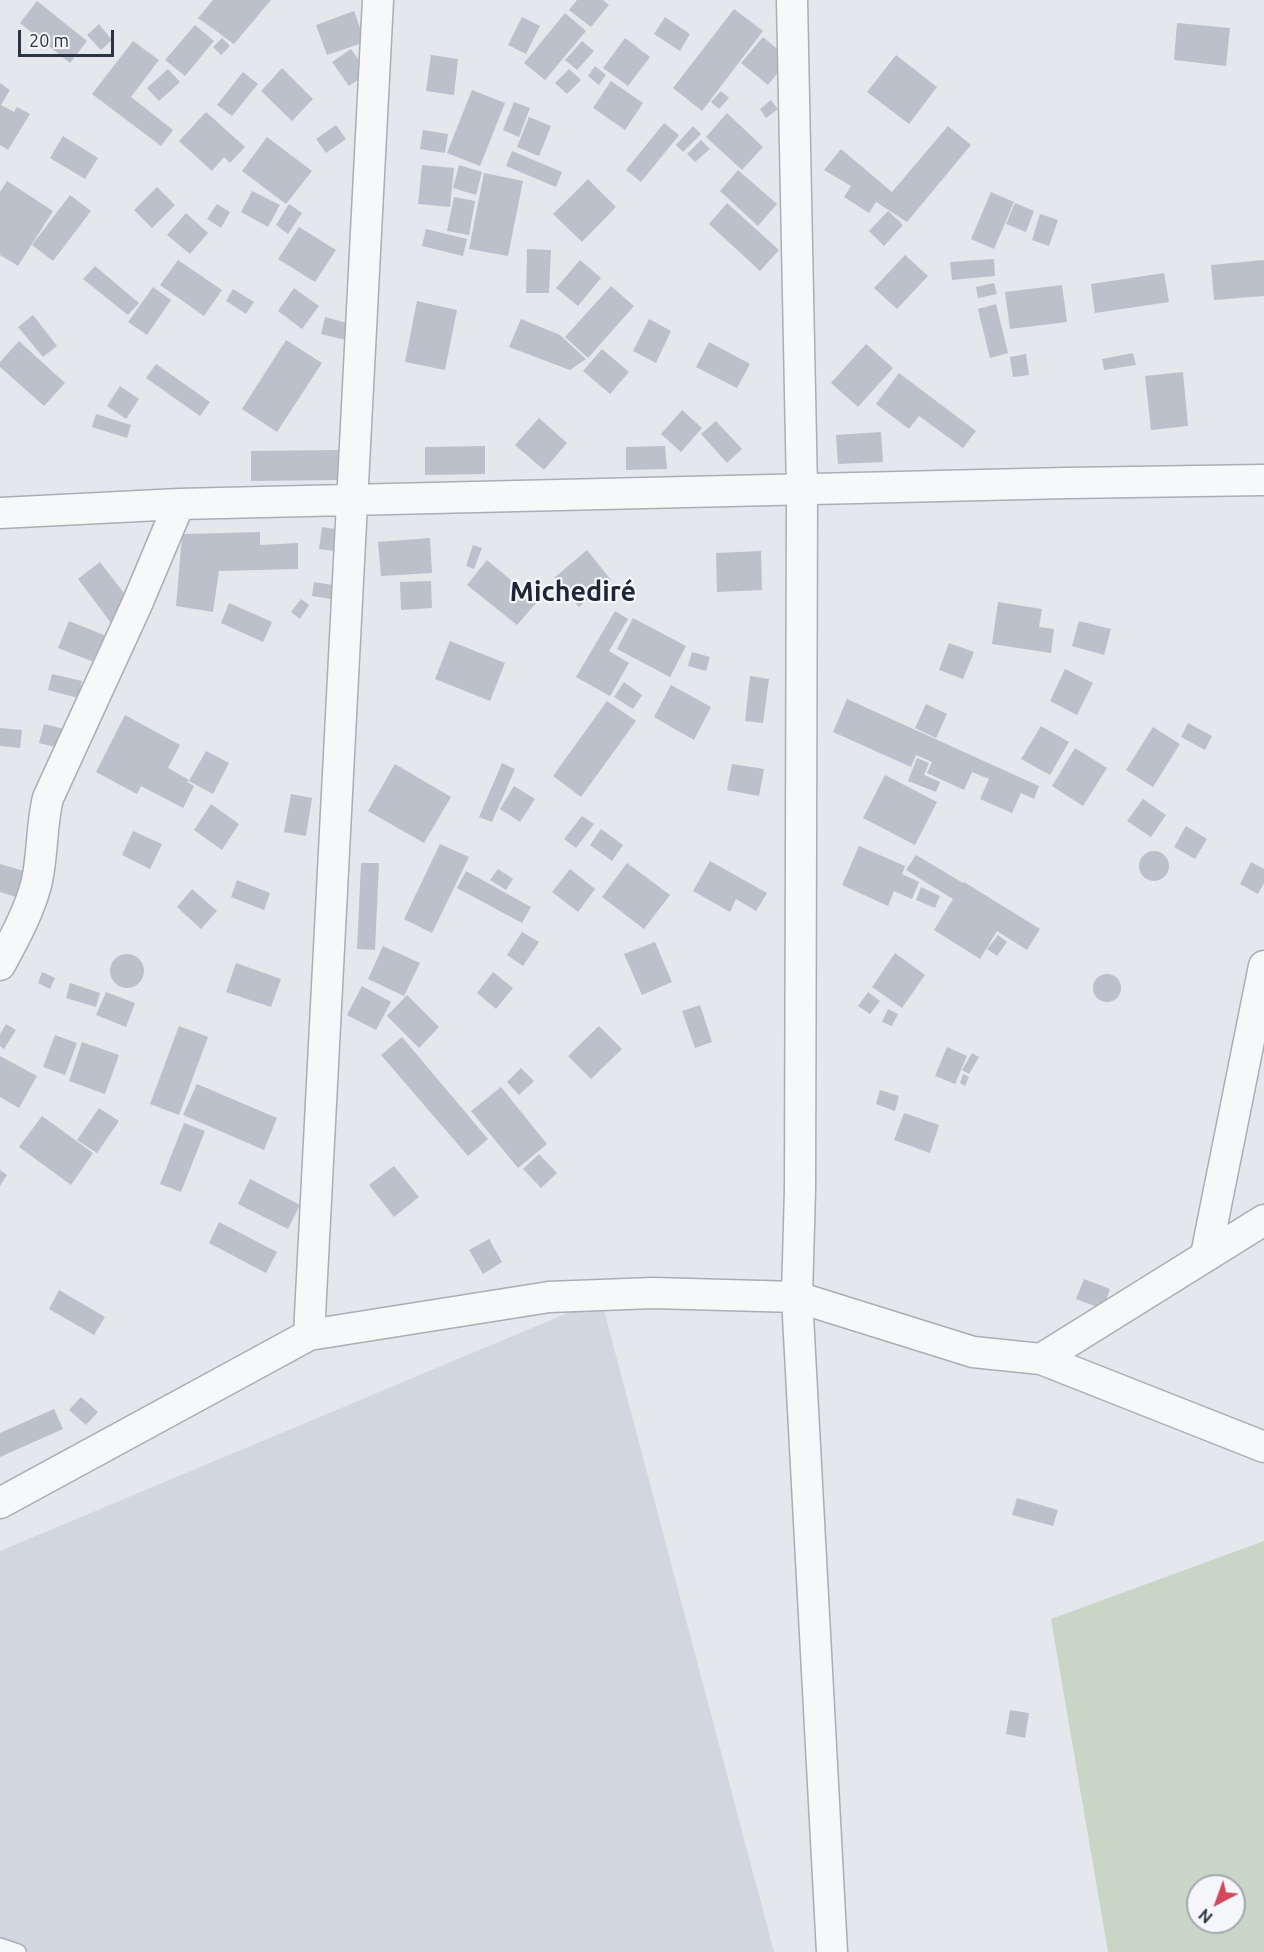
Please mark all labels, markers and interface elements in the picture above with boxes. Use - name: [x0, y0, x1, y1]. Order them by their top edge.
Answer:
- scale bar: [21, 18, 117, 56]
- text: 20 m: [29, 30, 69, 50]
- district label: Michediré: [510, 576, 636, 608]
- north arrow: [1186, 1874, 1246, 1934]
- text: N: [1195, 1905, 1216, 1927]

